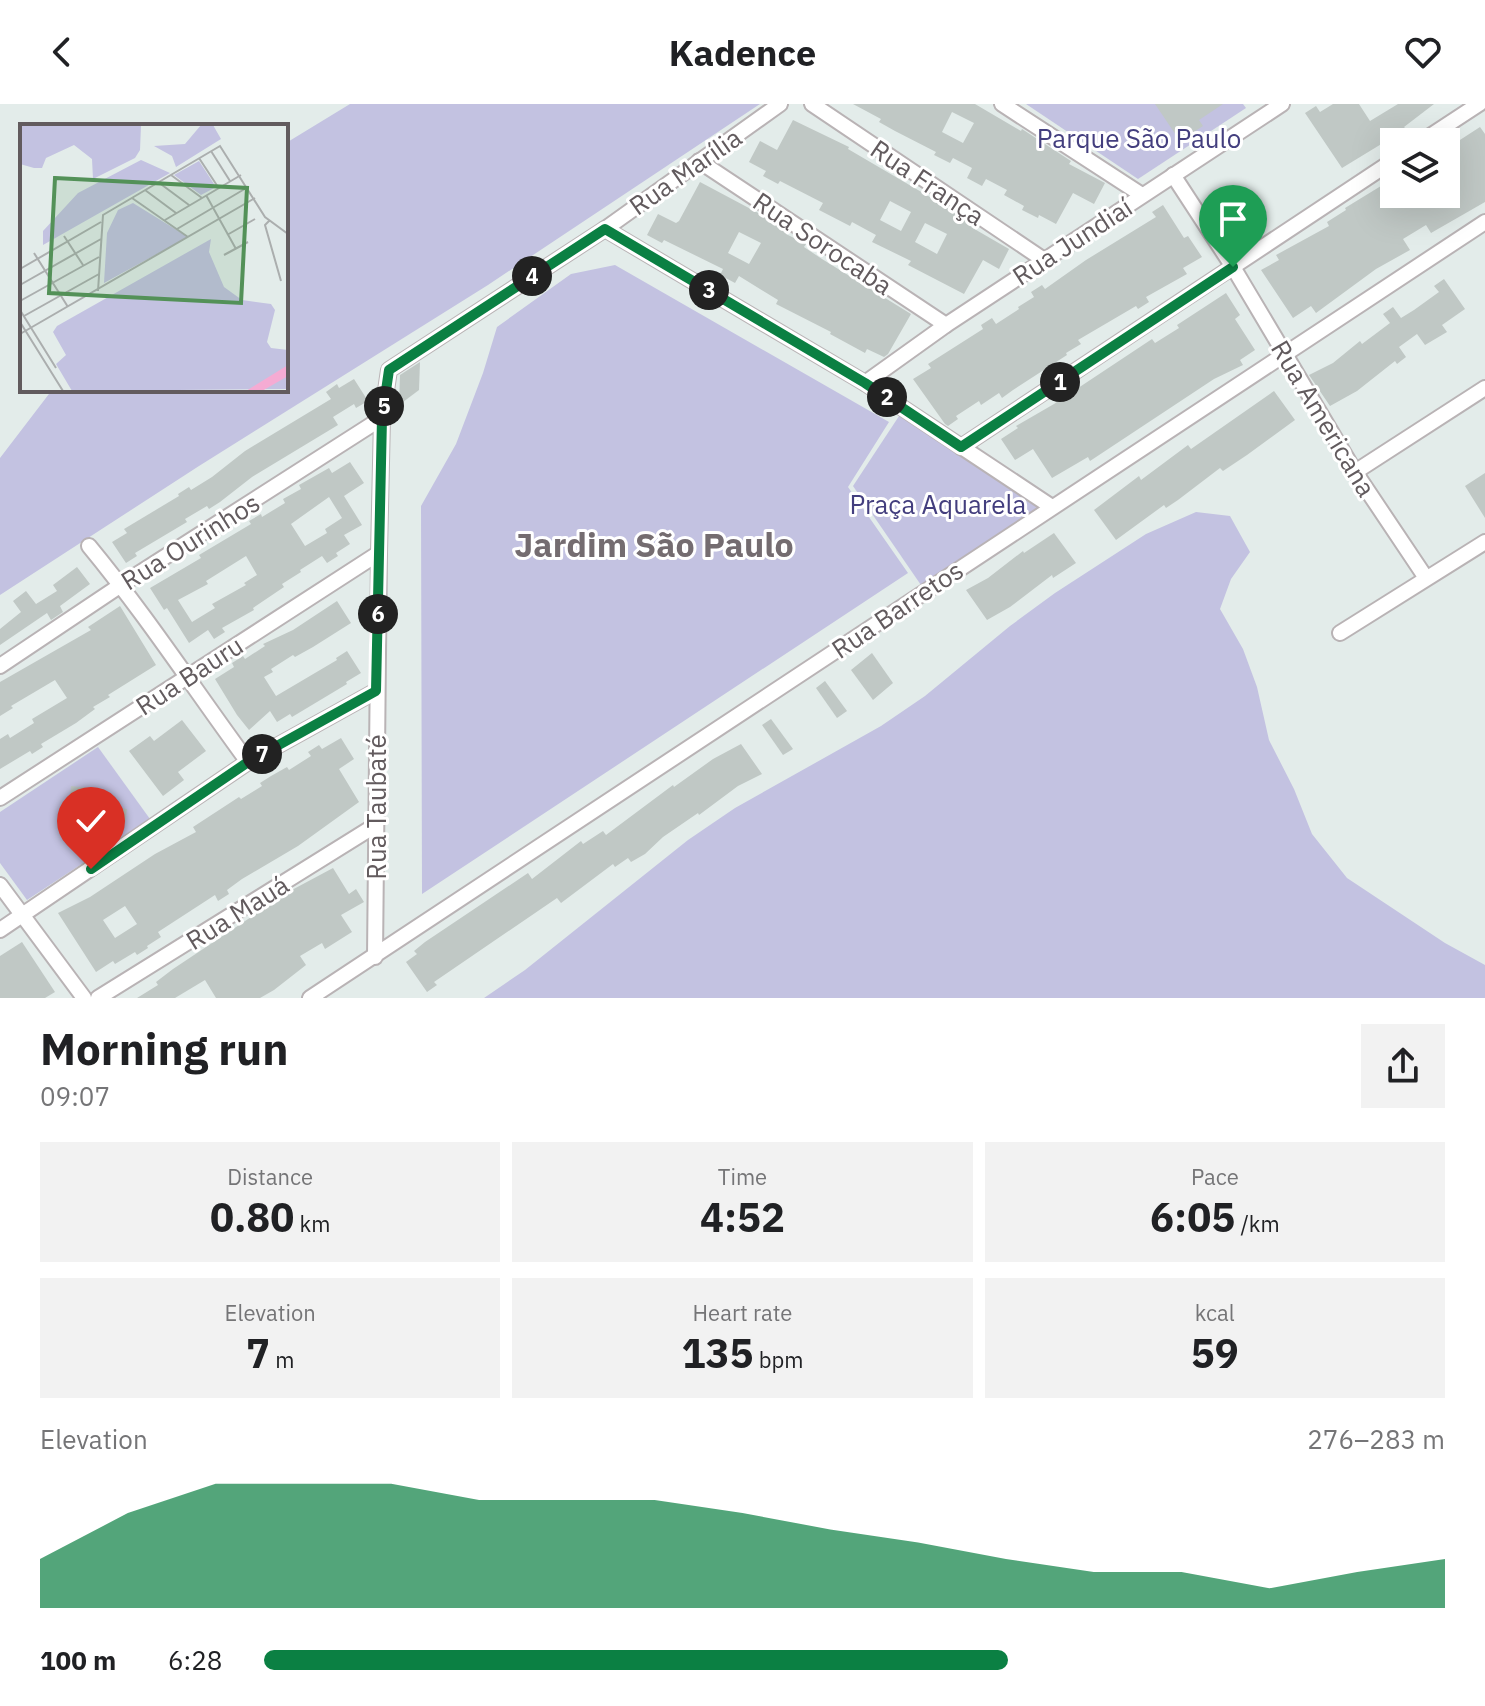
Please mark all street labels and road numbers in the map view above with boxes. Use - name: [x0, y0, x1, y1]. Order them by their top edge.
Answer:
- street label: Rua Marília: [622, 120, 748, 222]
- street label: Rua França: [864, 131, 992, 233]
- street label: Rua Sorocaba: [747, 184, 899, 302]
- street label: Rua Jundiaí: [1006, 189, 1139, 292]
- street label: Rua Americana: [1264, 333, 1384, 503]
- street label: Rua Ourinhos: [114, 485, 266, 597]
- street label: Rua Barretos: [825, 552, 969, 666]
- street label: Rua Bauru: [129, 628, 249, 722]
- street label: Rua Taubaté: [359, 734, 393, 880]
- street label: Rua Mauá: [179, 867, 295, 957]

